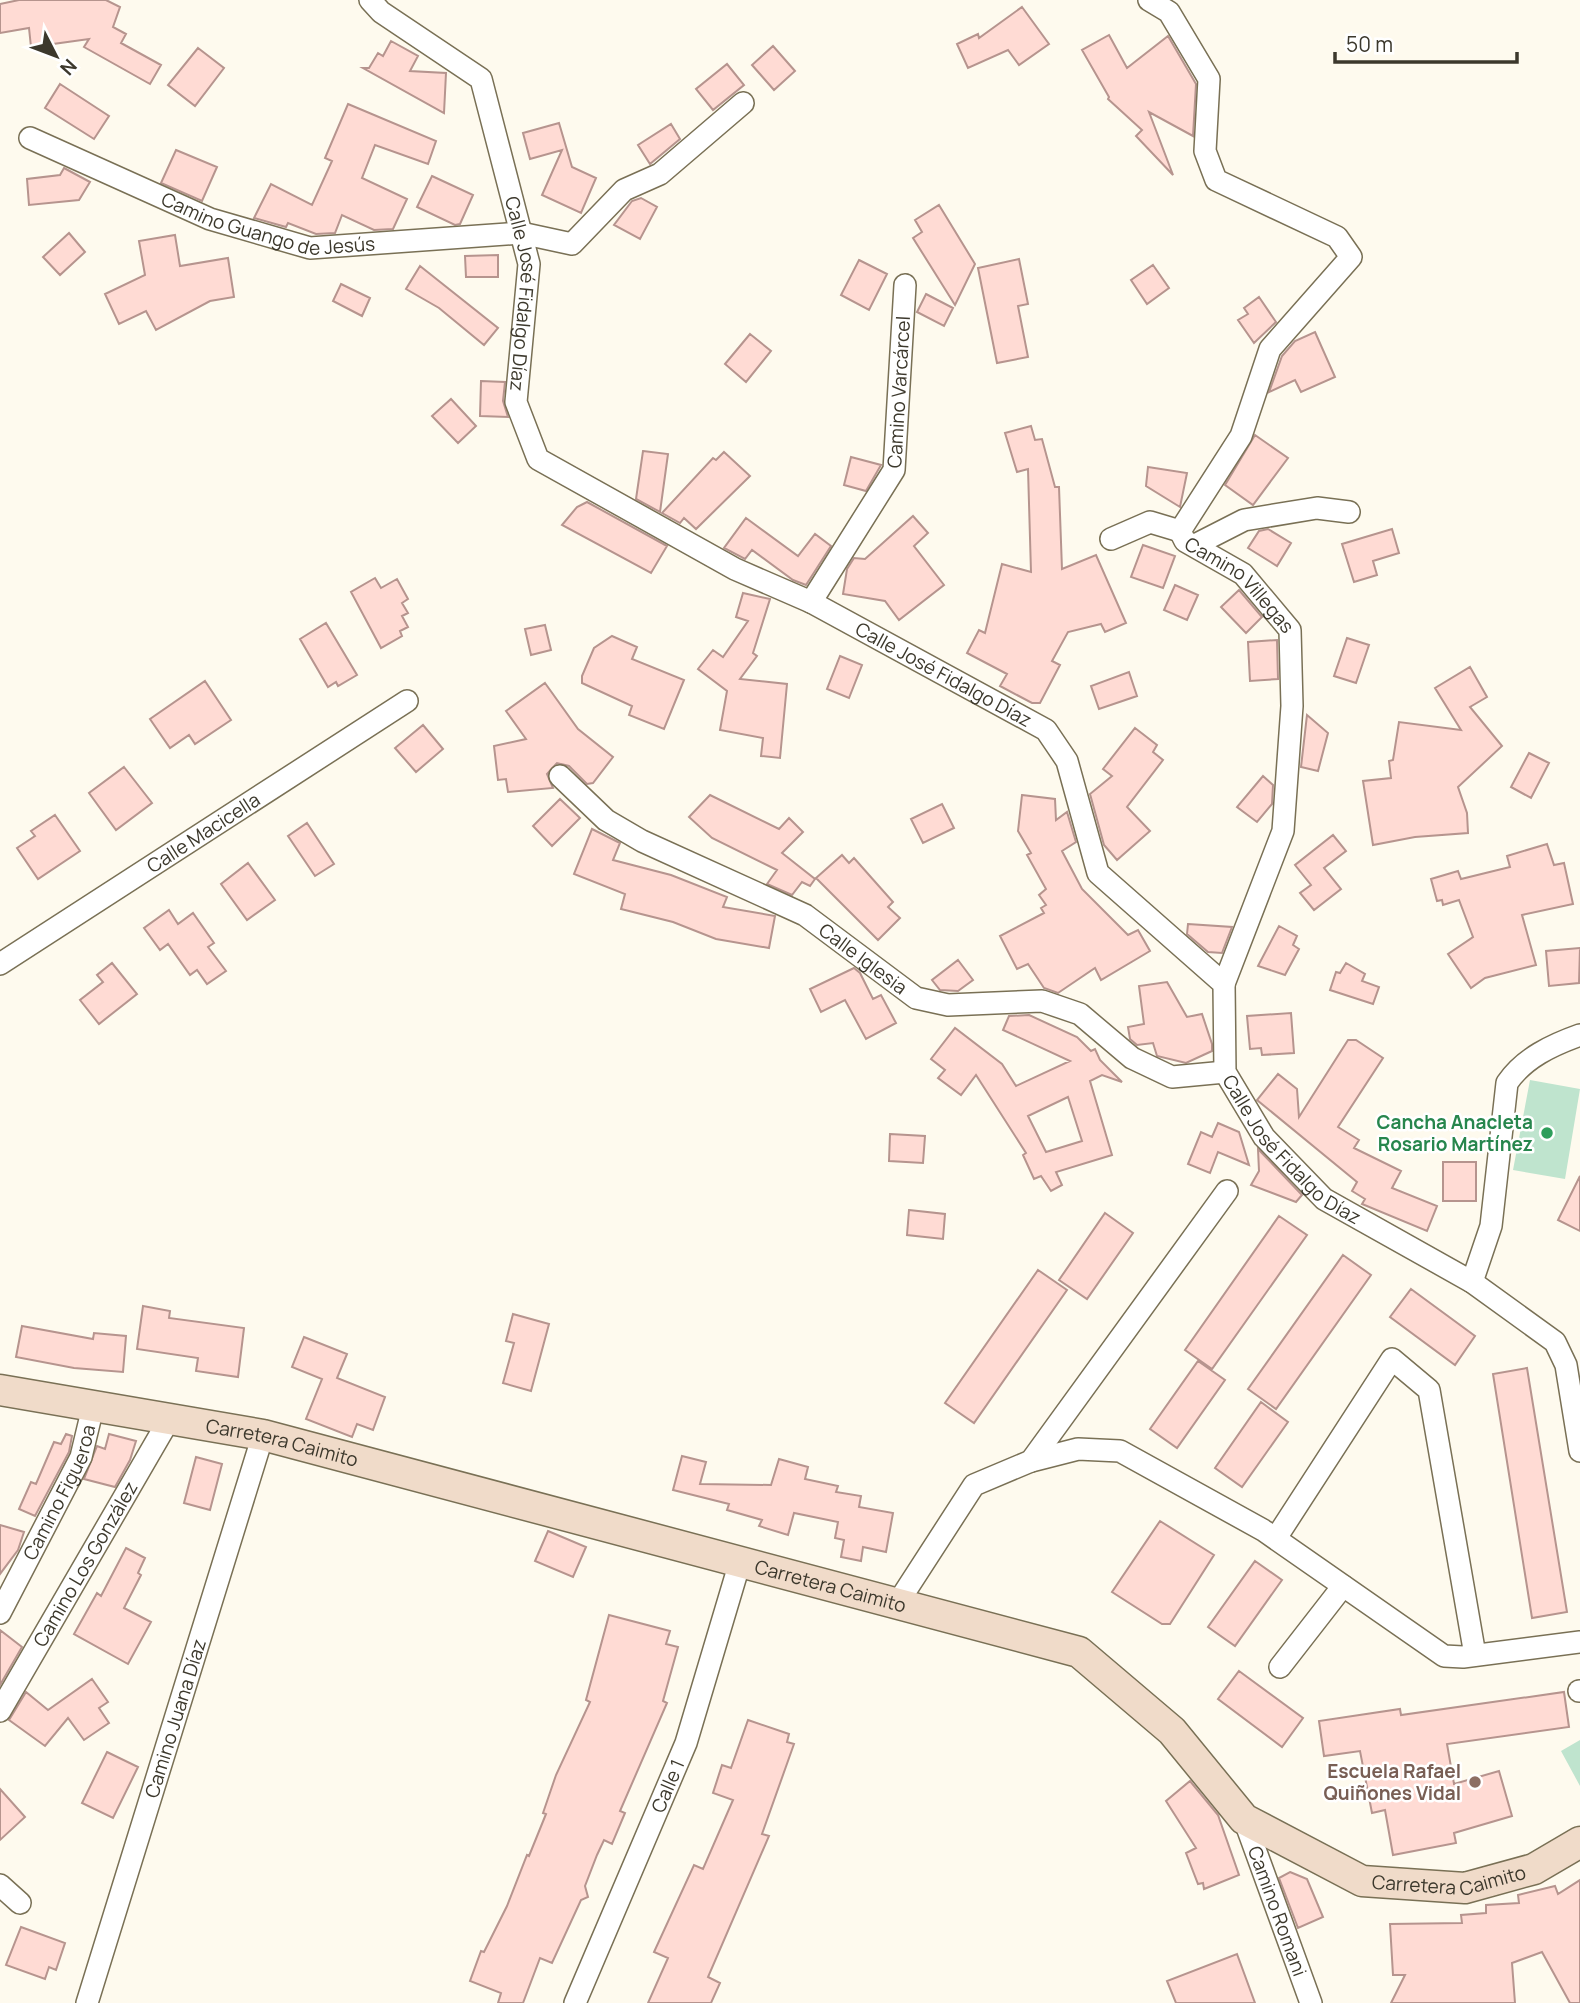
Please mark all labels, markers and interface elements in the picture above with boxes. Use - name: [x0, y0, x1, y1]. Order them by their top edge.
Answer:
- north arrow: [21, 21, 91, 91]
- scale bar: [1335, 21, 1517, 65]
- text: 50 m: [1346, 30, 1393, 58]
- text: N: [54, 54, 83, 81]
- street label: Camino Guango de Jesús: [157, 186, 376, 261]
- street label: Calle José Fidalgo Díaz: [499, 194, 542, 393]
- street label: Camino Varcárcel: [881, 315, 916, 469]
- street label: Camino Villegas: [1180, 531, 1300, 639]
- street label: Calle José Fidalgo Díaz: [851, 616, 1036, 733]
- street label: Calle Macicella: [142, 786, 265, 879]
- street label: Calle Iglesia: [814, 917, 913, 1000]
- street label: Calle José Fidalgo Díaz: [1217, 1070, 1366, 1230]
- place label: Cancha Anacleta Rosario Martínez: [1377, 1109, 1533, 1157]
- marker: Cancha Anacleta Rosario Martínez: [1539, 1125, 1555, 1141]
- street label: Carretera Caimito: [204, 1412, 361, 1473]
- street label: Camino Figueroa: [17, 1422, 101, 1564]
- street label: Camino Los González: [27, 1476, 144, 1651]
- street label: Carretera Caimito: [752, 1553, 909, 1618]
- street label: Camino Juana Díaz: [138, 1636, 212, 1801]
- street label: Calle 1: [645, 1755, 690, 1817]
- place label: Escuela Rafael Quiñones Vidal: [1324, 1758, 1461, 1806]
- marker: Escuela Rafael Quiñones Vidal: [1467, 1774, 1483, 1790]
- street label: Camino Romani: [1242, 1842, 1313, 1980]
- street label: Carretera Caimito: [1371, 1859, 1529, 1902]

